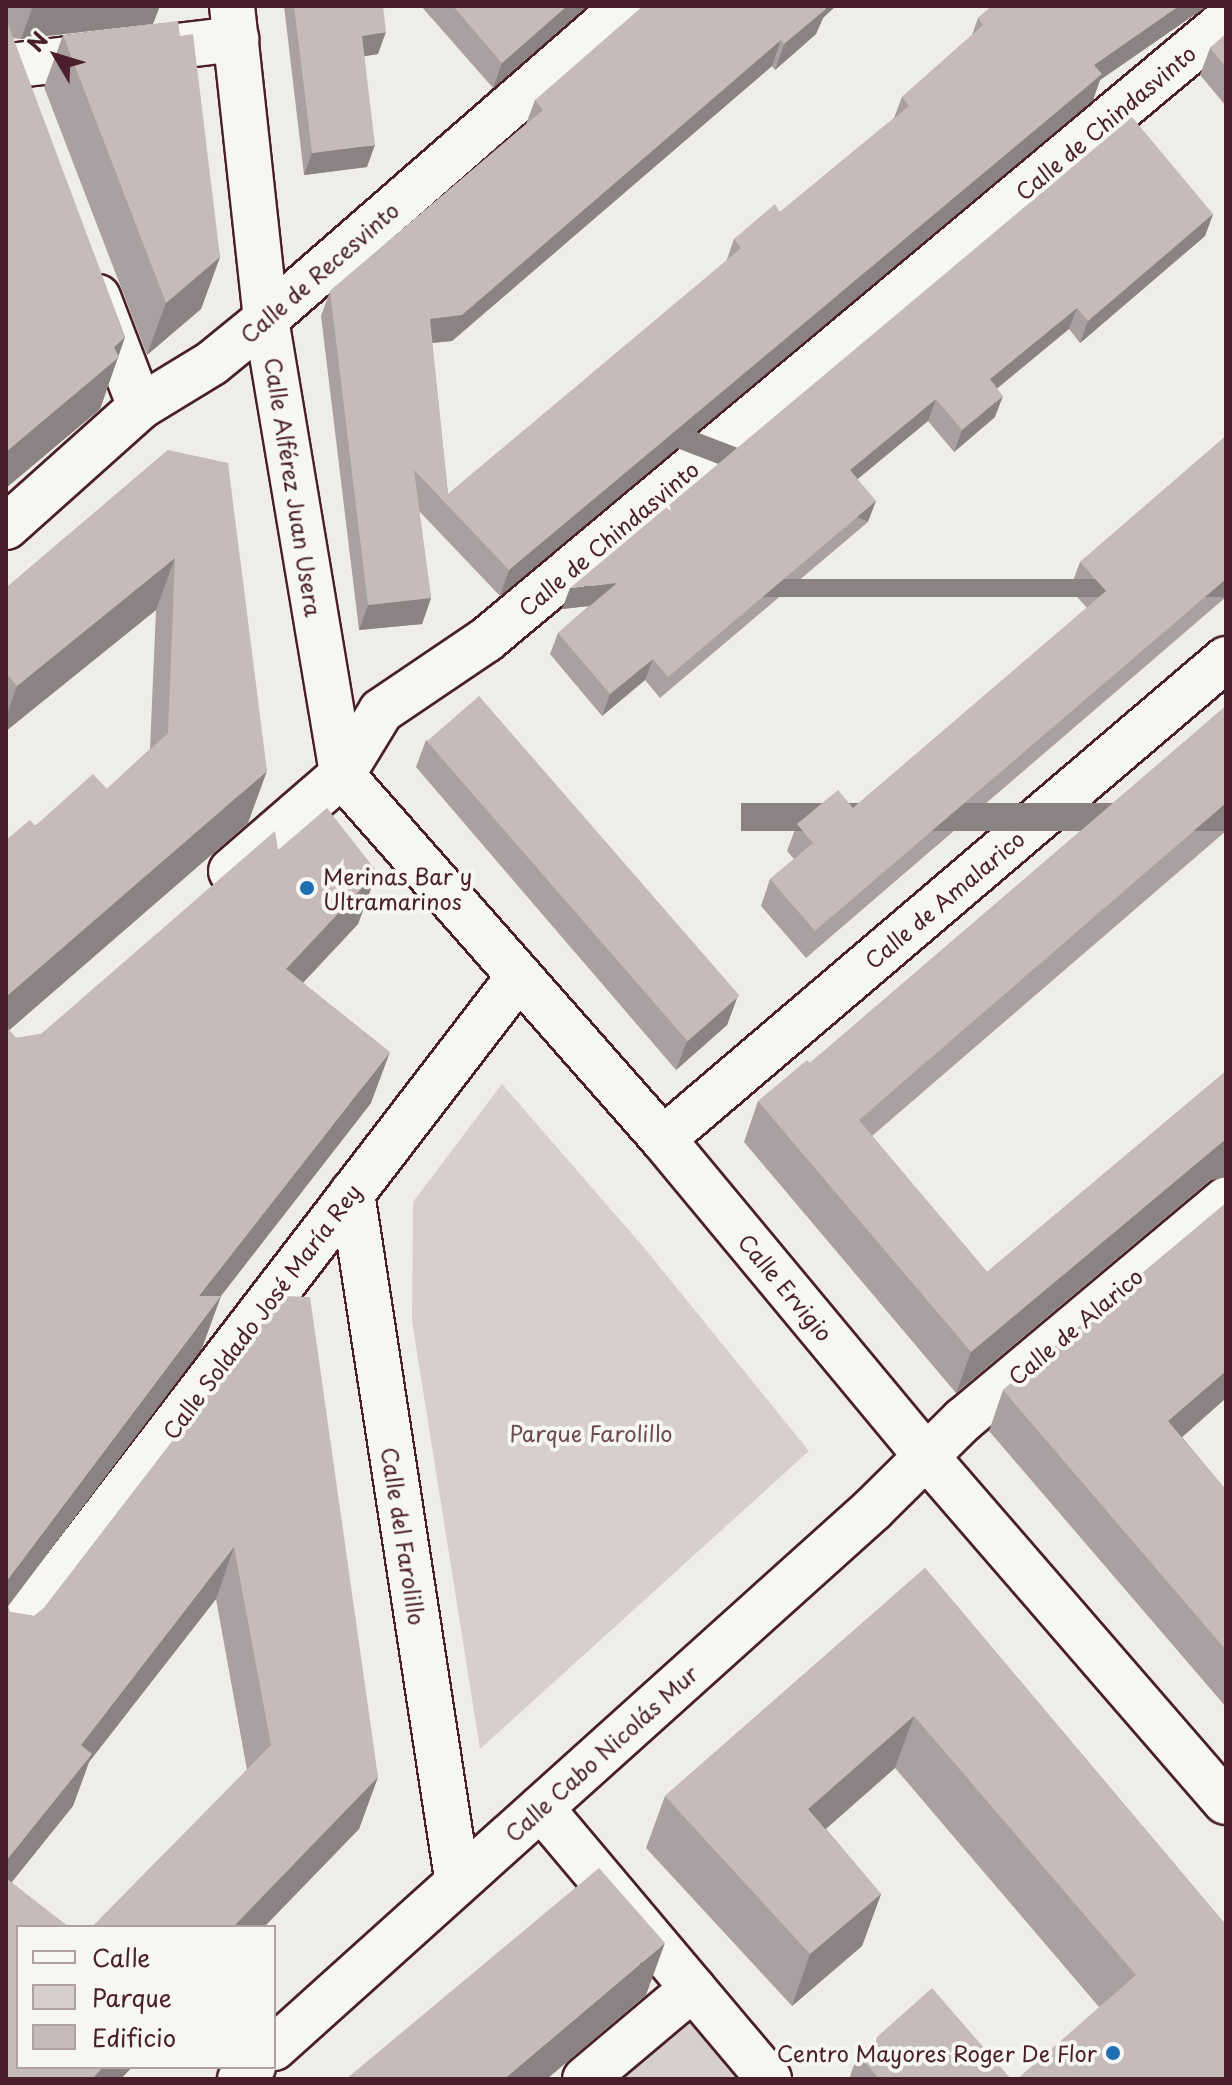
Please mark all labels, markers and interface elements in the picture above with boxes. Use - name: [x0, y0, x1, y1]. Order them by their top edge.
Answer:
- north arrow: [16, 16, 96, 96]
- text: N: [18, 24, 55, 58]
- street label: Calle de Chindasvinto: [1009, 38, 1201, 206]
- street label: Calle de Recesvinto: [234, 195, 404, 349]
- street label: Calle Alférez Juan Usera: [260, 354, 328, 620]
- street label: Calle de Chindasvinto: [512, 454, 704, 622]
- street label: Calle de Amalarico: [858, 824, 1030, 974]
- place label: Merinas Bar y Ultramarinos: [323, 862, 472, 914]
- marker: Merinas Bar y Ultramarinos: [298, 879, 316, 897]
- street label: Calle Soldado José María Rey: [155, 1177, 367, 1445]
- street label: Calle Ervigio: [733, 1228, 839, 1346]
- street label: Calle de Alarico: [1002, 1261, 1148, 1391]
- park label: Parque Farolillo: [509, 1420, 673, 1446]
- street label: Calle del Farolillo: [377, 1444, 431, 1628]
- street label: Calle Cabo Nicolás Mur: [499, 1659, 703, 1847]
- legend: [16, 1925, 276, 2069]
- text: Calle: [92, 1939, 150, 1975]
- text: Parque: [92, 1979, 172, 2015]
- text: Edificio: [92, 2019, 176, 2055]
- place label: Centro Mayores Roger De Flor: [774, 2040, 1097, 2066]
- marker: Centro Mayores Roger De Flor: [1104, 2044, 1122, 2062]

